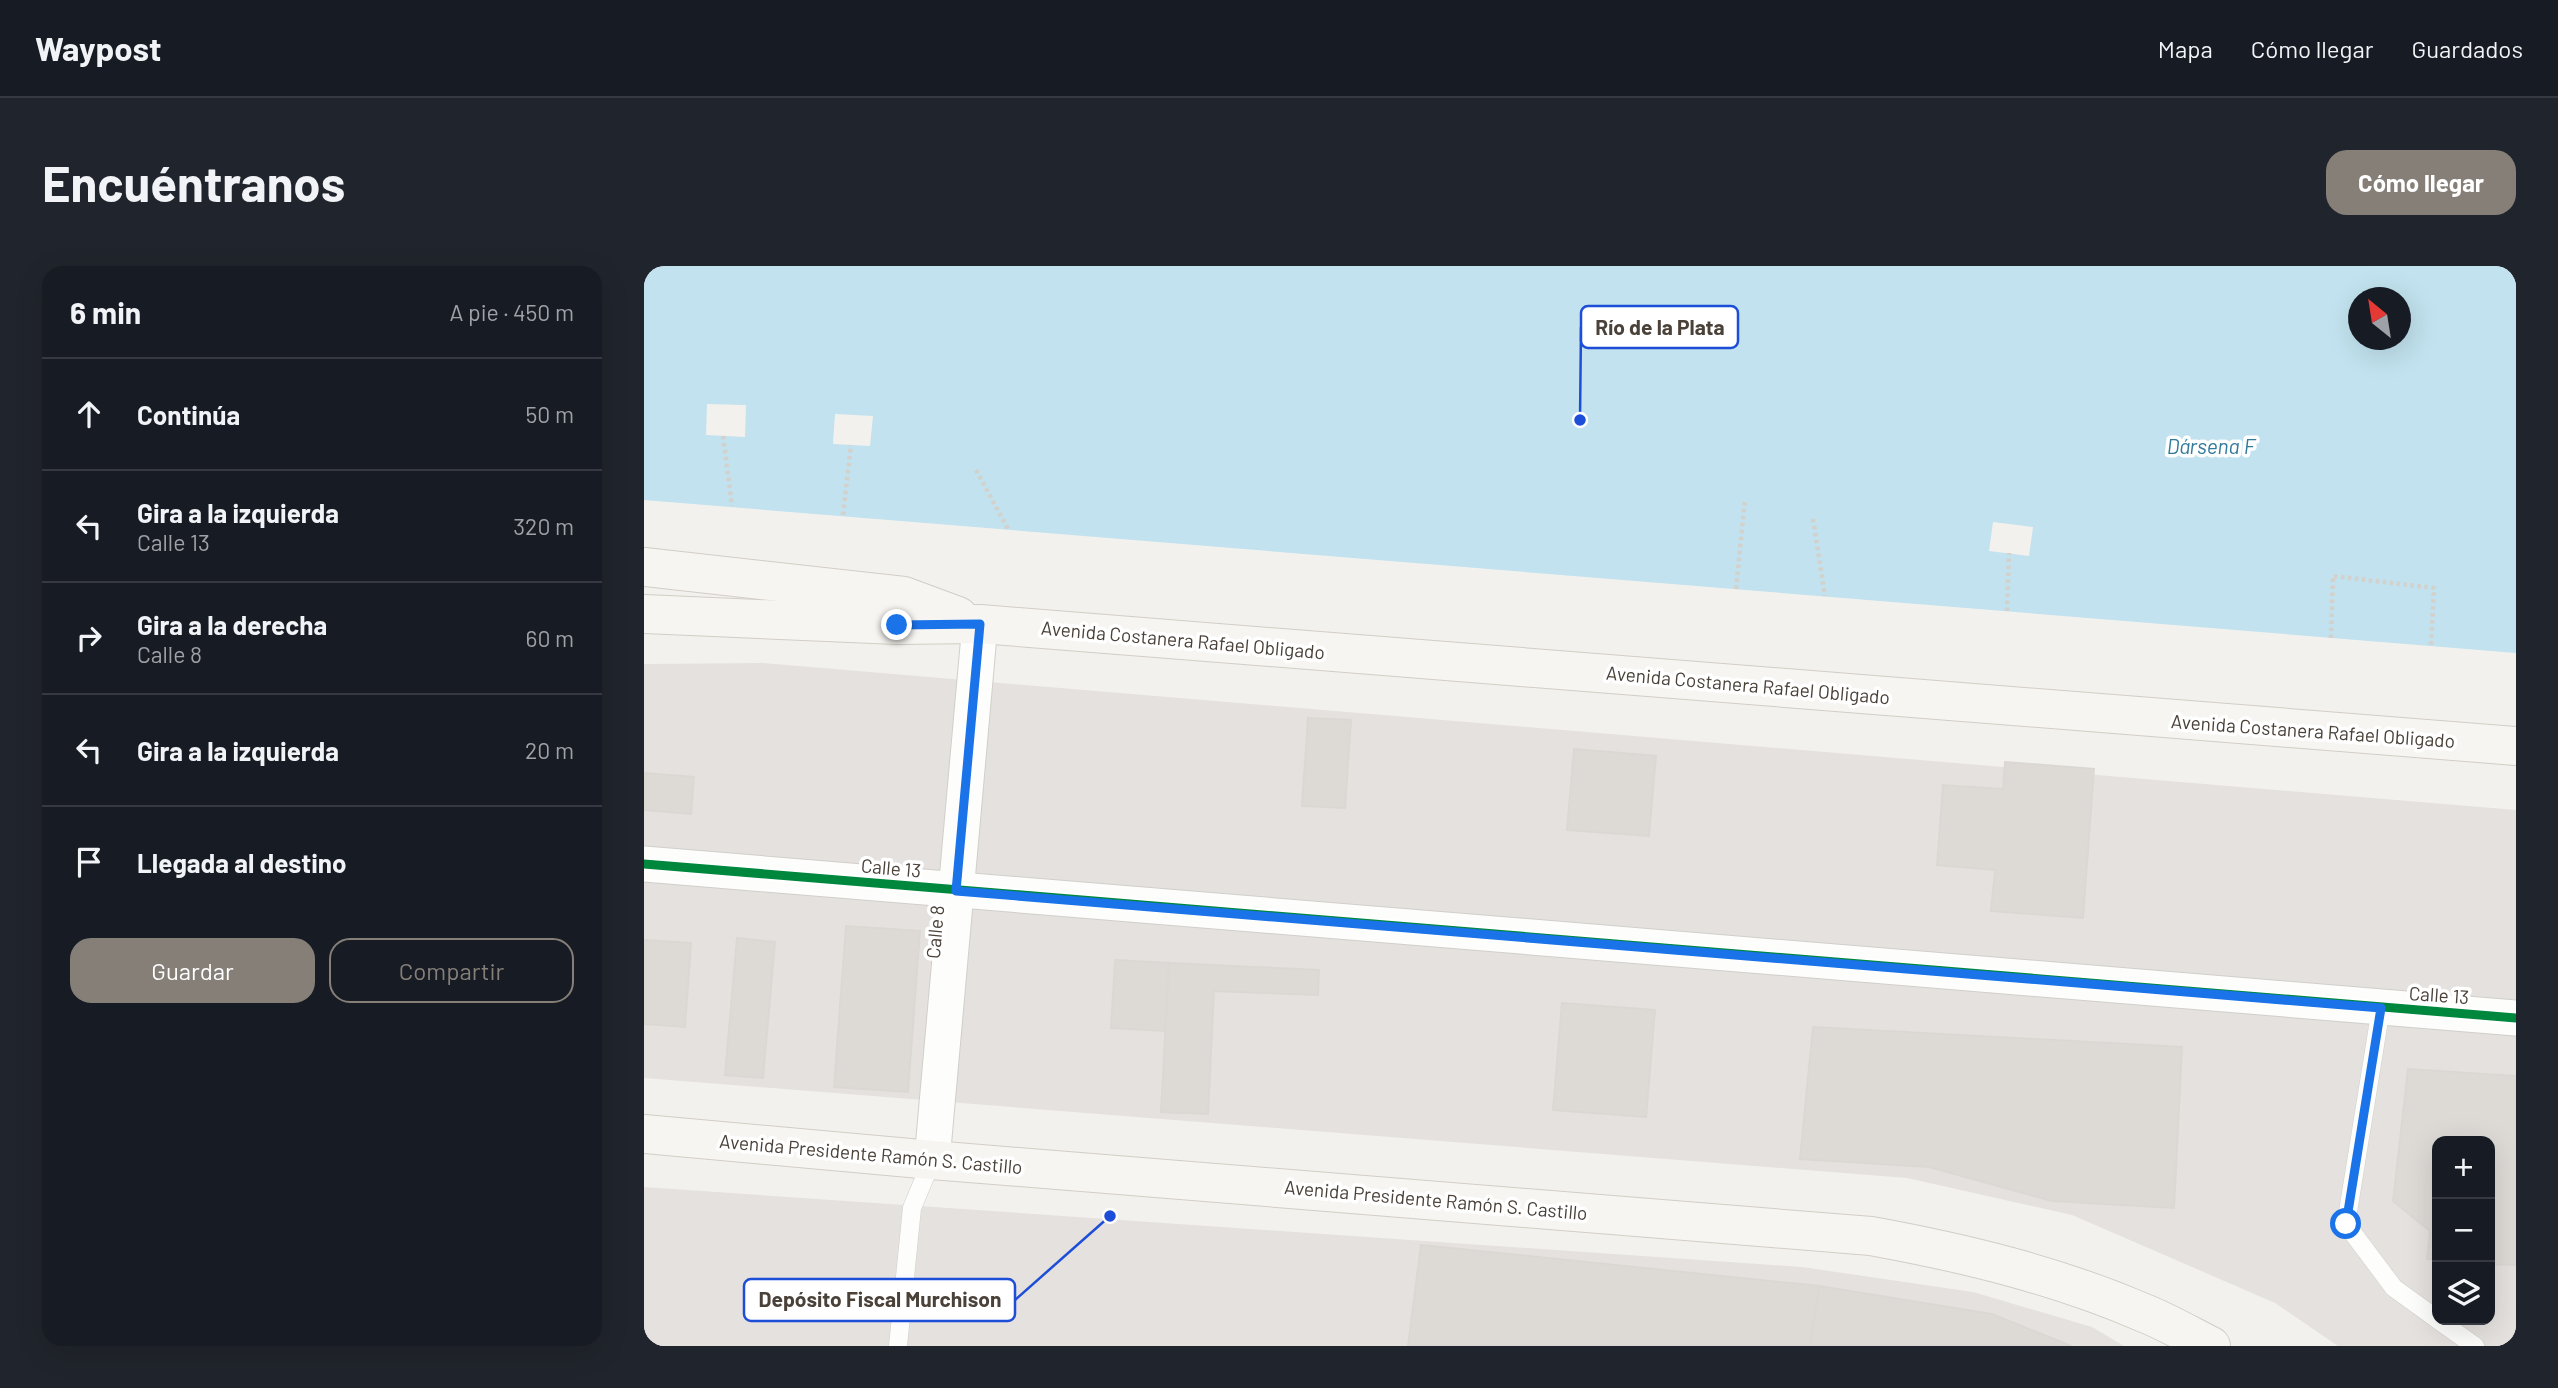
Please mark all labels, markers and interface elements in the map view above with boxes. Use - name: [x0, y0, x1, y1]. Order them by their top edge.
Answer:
- text: Waypost: [35, 28, 162, 68]
- text: Mapa: [2158, 34, 2213, 63]
- text: Cómo llegar: [2251, 34, 2373, 63]
- text: Guardados: [2411, 34, 2523, 63]
- button: Cómo llegar: [2326, 150, 2516, 215]
- text: Encuéntranos: [42, 153, 345, 212]
- north arrow: [2348, 287, 2411, 350]
- text: 6 min: [70, 294, 141, 330]
- text: A pie · 450 m: [449, 298, 574, 326]
- callout: Río de la Plata: [1581, 306, 1738, 348]
- text: Río de la Plata: [1595, 314, 1725, 339]
- icon: ahead: [70, 395, 108, 433]
- text: Continúa: [137, 399, 240, 430]
- text: 50 m: [526, 400, 574, 428]
- water label: Dársena F: [2167, 433, 2257, 458]
- text: Gira a la izquierda: [137, 497, 339, 528]
- icon: left: [70, 507, 108, 545]
- text: 320 m: [513, 512, 574, 540]
- text: Calle 13: [137, 528, 210, 556]
- text: Gira a la derecha: [137, 609, 327, 640]
- route end: [881, 609, 912, 640]
- street label: Avenida Costanera Rafael Obligado: [1040, 616, 1326, 663]
- icon: right: [70, 619, 108, 657]
- text: 60 m: [526, 624, 574, 652]
- text: Calle 8: [137, 640, 202, 668]
- street label: Avenida Costanera Rafael Obligado: [1605, 661, 1891, 708]
- street label: Avenida Costanera Rafael Obligado: [2170, 709, 2456, 752]
- icon: left: [70, 731, 108, 769]
- text: Gira a la izquierda: [137, 735, 339, 766]
- text: 20 m: [525, 736, 574, 764]
- icon: arrive: [70, 843, 108, 881]
- text: Llegada al destino: [137, 847, 346, 878]
- street label: Calle 13: [860, 853, 922, 882]
- street label: Calle 8: [921, 904, 948, 960]
- button: Guardar: [70, 938, 315, 1003]
- button: Compartir: [329, 938, 574, 1003]
- street label: Calle 13: [2408, 981, 2470, 1008]
- street label: Avenida Presidente Ramón S. Castillo: [718, 1129, 1024, 1178]
- map controls: [2432, 1136, 2495, 1325]
- button: +: [2432, 1136, 2495, 1199]
- street label: Avenida Presidente Ramón S. Castillo: [1283, 1175, 1589, 1224]
- button: −: [2432, 1199, 2495, 1262]
- route start: [2330, 1208, 2361, 1239]
- button: layers: [2432, 1262, 2495, 1325]
- callout: Depósito Fiscal Murchison: [744, 1279, 1015, 1321]
- text: Depósito Fiscal Murchison: [759, 1286, 1001, 1311]

